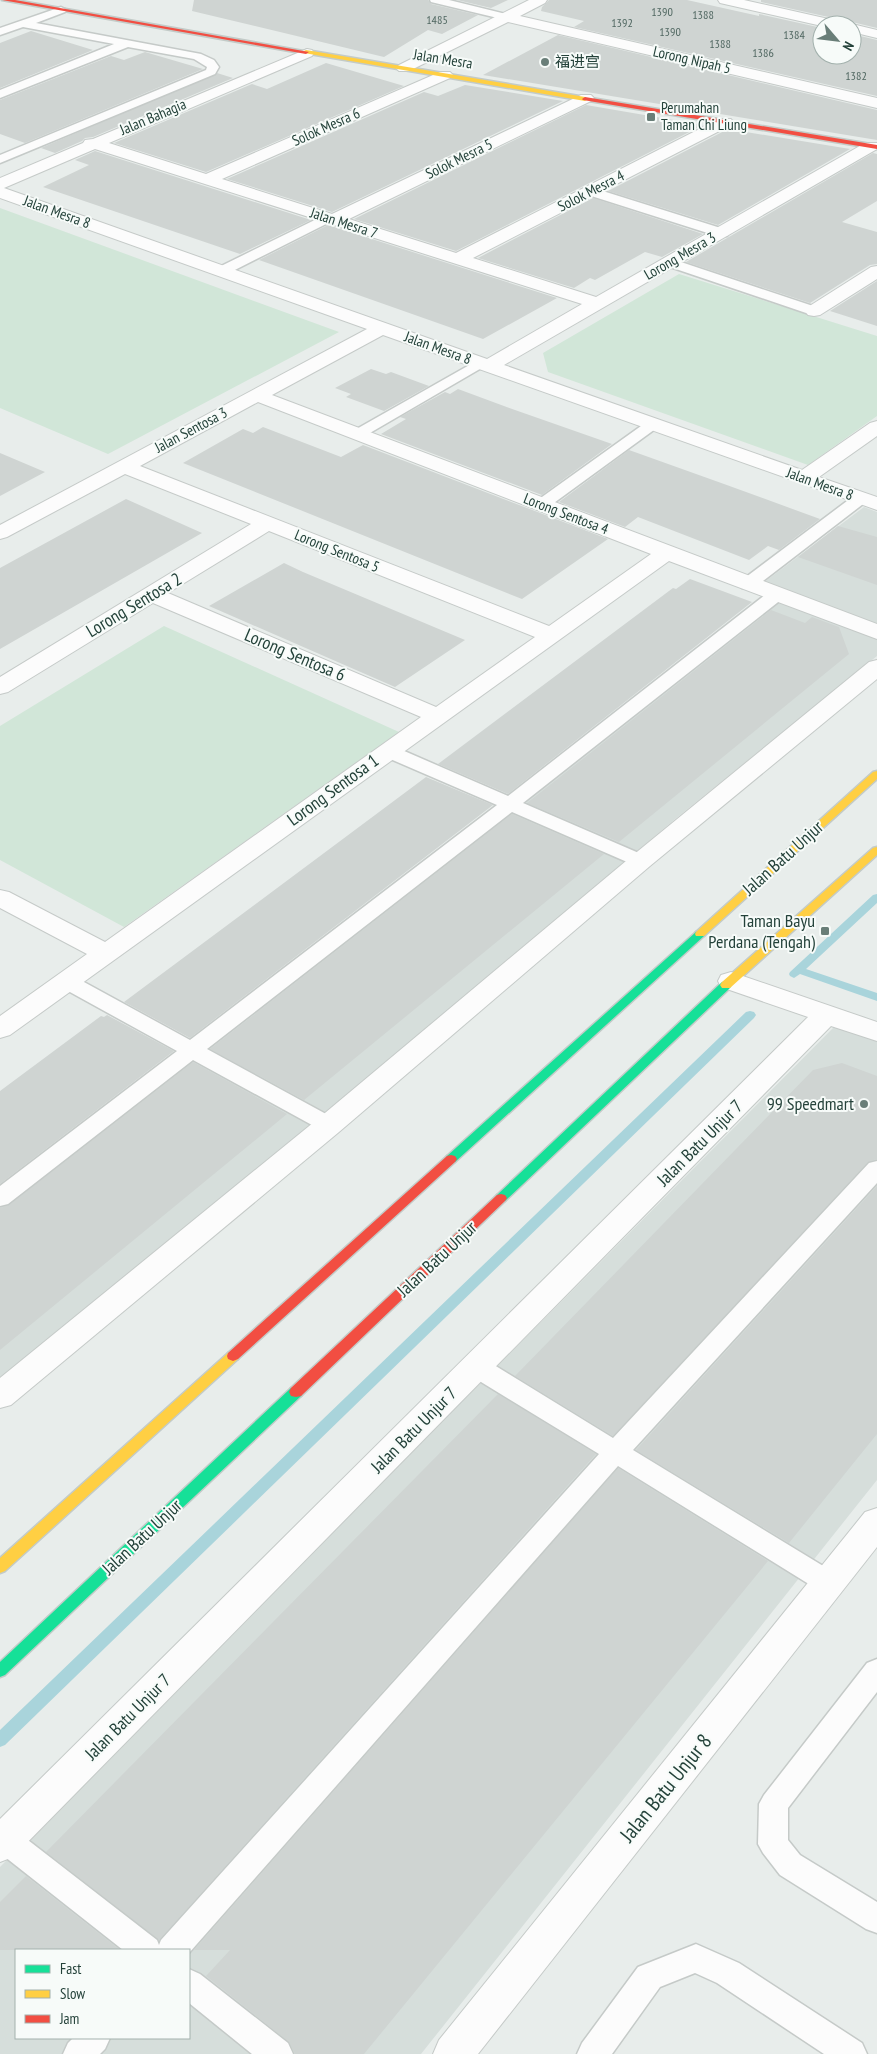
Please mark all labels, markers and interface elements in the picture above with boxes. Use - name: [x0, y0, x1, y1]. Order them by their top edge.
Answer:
- house number: 1390: [651, 4, 673, 19]
- house number: 1388: [692, 7, 714, 22]
- house number: 1485: [426, 12, 448, 27]
- house number: 1392: [611, 15, 633, 30]
- north arrow: [812, 15, 862, 65]
- house number: 1390: [659, 24, 681, 39]
- house number: 1384: [783, 27, 805, 42]
- house number: 1388: [709, 36, 731, 51]
- text: N: [839, 39, 858, 54]
- street label: Lorong Nipah 5: [651, 41, 733, 78]
- street label: Jalan Mesra: [411, 44, 474, 73]
- house number: 1386: [752, 45, 774, 60]
- place label: 福进宫: [555, 52, 600, 71]
- marker: 福进宫: [539, 56, 551, 68]
- house number: 1382: [845, 68, 867, 83]
- street label: Jalan Bahagia: [116, 94, 189, 139]
- place label: Perumahan Taman Chi Liung: [661, 98, 747, 134]
- street label: Solok Mesra 6: [289, 103, 363, 150]
- marker: Perumahan Taman Chi Liung: [645, 111, 657, 123]
- street label: Solok Mesra 5: [422, 134, 495, 183]
- street label: Solok Mesra 4: [554, 166, 628, 215]
- street label: Jalan Mesra 8: [20, 190, 93, 232]
- street label: Jalan Mesra 7: [307, 202, 380, 242]
- street label: Lorong Mesra 3: [640, 227, 719, 284]
- street label: Jalan Mesra 8: [401, 326, 474, 368]
- street label: Jalan Sentosa 3: [150, 402, 230, 457]
- street label: Jalan Mesra 8: [783, 462, 856, 504]
- street label: Lorong Sentosa 4: [521, 489, 612, 539]
- street label: Lorong Sentosa 5: [292, 525, 382, 576]
- street label: Lorong Sentosa 2: [82, 567, 186, 642]
- street label: Lorong Sentosa 6: [241, 623, 349, 686]
- street label: Lorong Sentosa 1: [282, 749, 383, 830]
- street label: Jalan Batu Unjur: [737, 815, 828, 901]
- place label: Taman Bayu Perdana (Tengah): [708, 909, 816, 953]
- marker: Taman Bayu Perdana (Tengah): [819, 925, 831, 937]
- place label: 99 Speedmart: [767, 1092, 854, 1115]
- street label: Jalan Batu Unjur 7: [651, 1095, 748, 1191]
- marker: 99 Speedmart: [858, 1098, 870, 1110]
- street label: Jalan Batu Unjur: [391, 1216, 481, 1302]
- street label: Jalan Batu Unjur 7: [365, 1382, 462, 1478]
- street label: Jalan Batu Unjur: [96, 1494, 186, 1580]
- street label: Jalan Batu Unjur 7: [79, 1669, 176, 1765]
- street label: Jalan Batu Unjur 8: [613, 1728, 717, 1848]
- legend: [15, 1949, 190, 2039]
- text: Fast: [60, 1959, 81, 1978]
- text: Slow: [60, 1984, 85, 2003]
- text: Jam: [59, 2009, 79, 2028]

